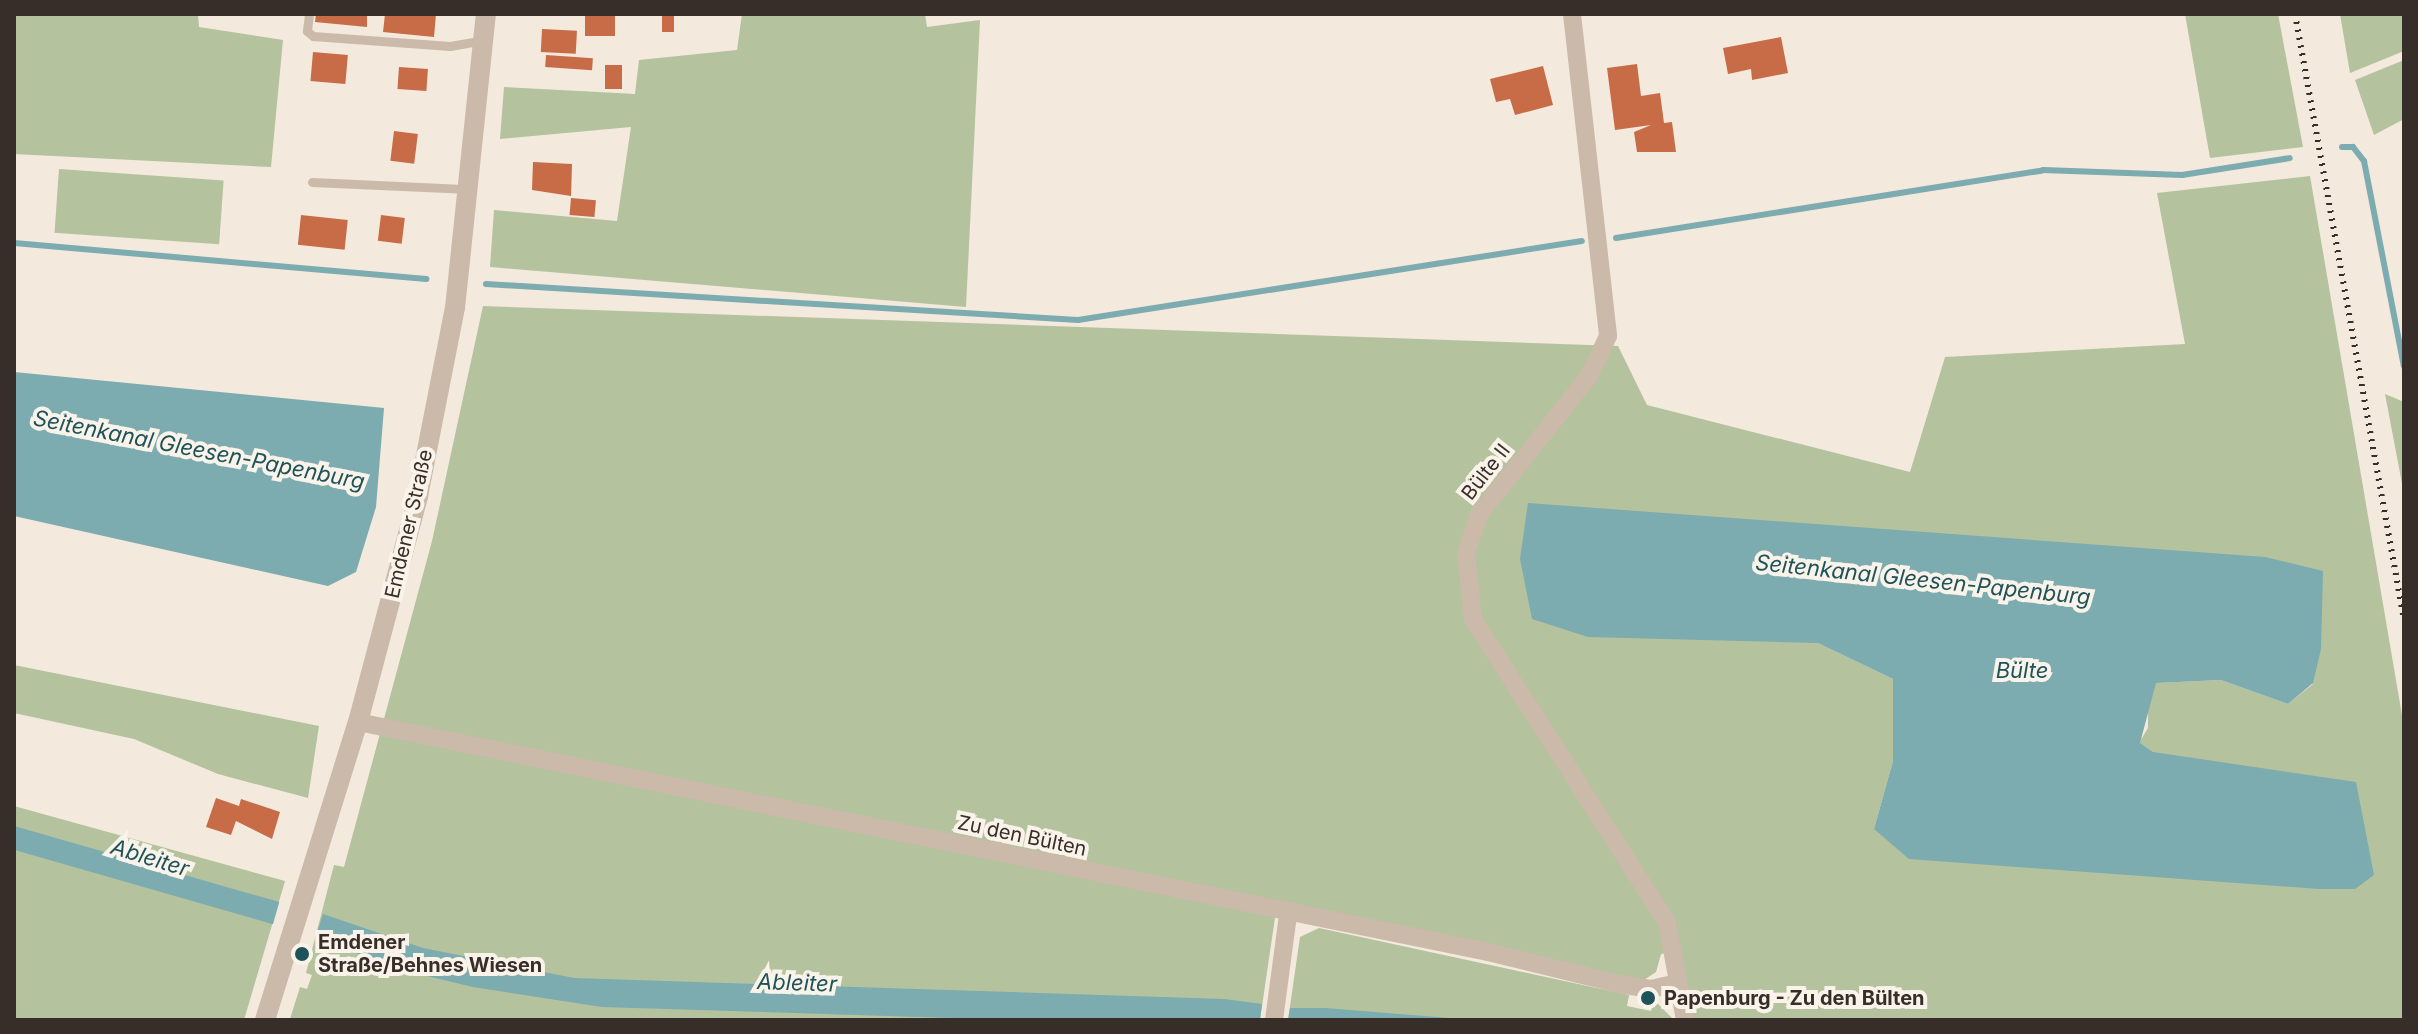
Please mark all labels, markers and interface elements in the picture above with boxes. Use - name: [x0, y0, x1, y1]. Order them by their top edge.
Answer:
- water label: Seitenkanal Gleesen-Papenburg: [31, 405, 367, 495]
- street label: Bülte II: [1457, 439, 1515, 505]
- street label: Emdener Straße: [380, 447, 438, 601]
- water label: Seitenkanal Gleesen-Papenburg: [1754, 549, 2092, 611]
- water label: Bülte: [1996, 658, 2048, 684]
- street label: Zu den Bülten: [955, 811, 1089, 861]
- water label: Ableiter: [108, 834, 192, 882]
- place label: Emdener Straße/Behnes Wiesen: [318, 930, 542, 977]
- marker: Emdener Straße/Behnes Wiesen: [293, 945, 311, 963]
- water label: Ableiter: [757, 968, 837, 998]
- place label: Papenburg - Zu den Bülten: [1664, 986, 1925, 1010]
- marker: Papenburg - Zu den Bülten: [1639, 989, 1657, 1007]

